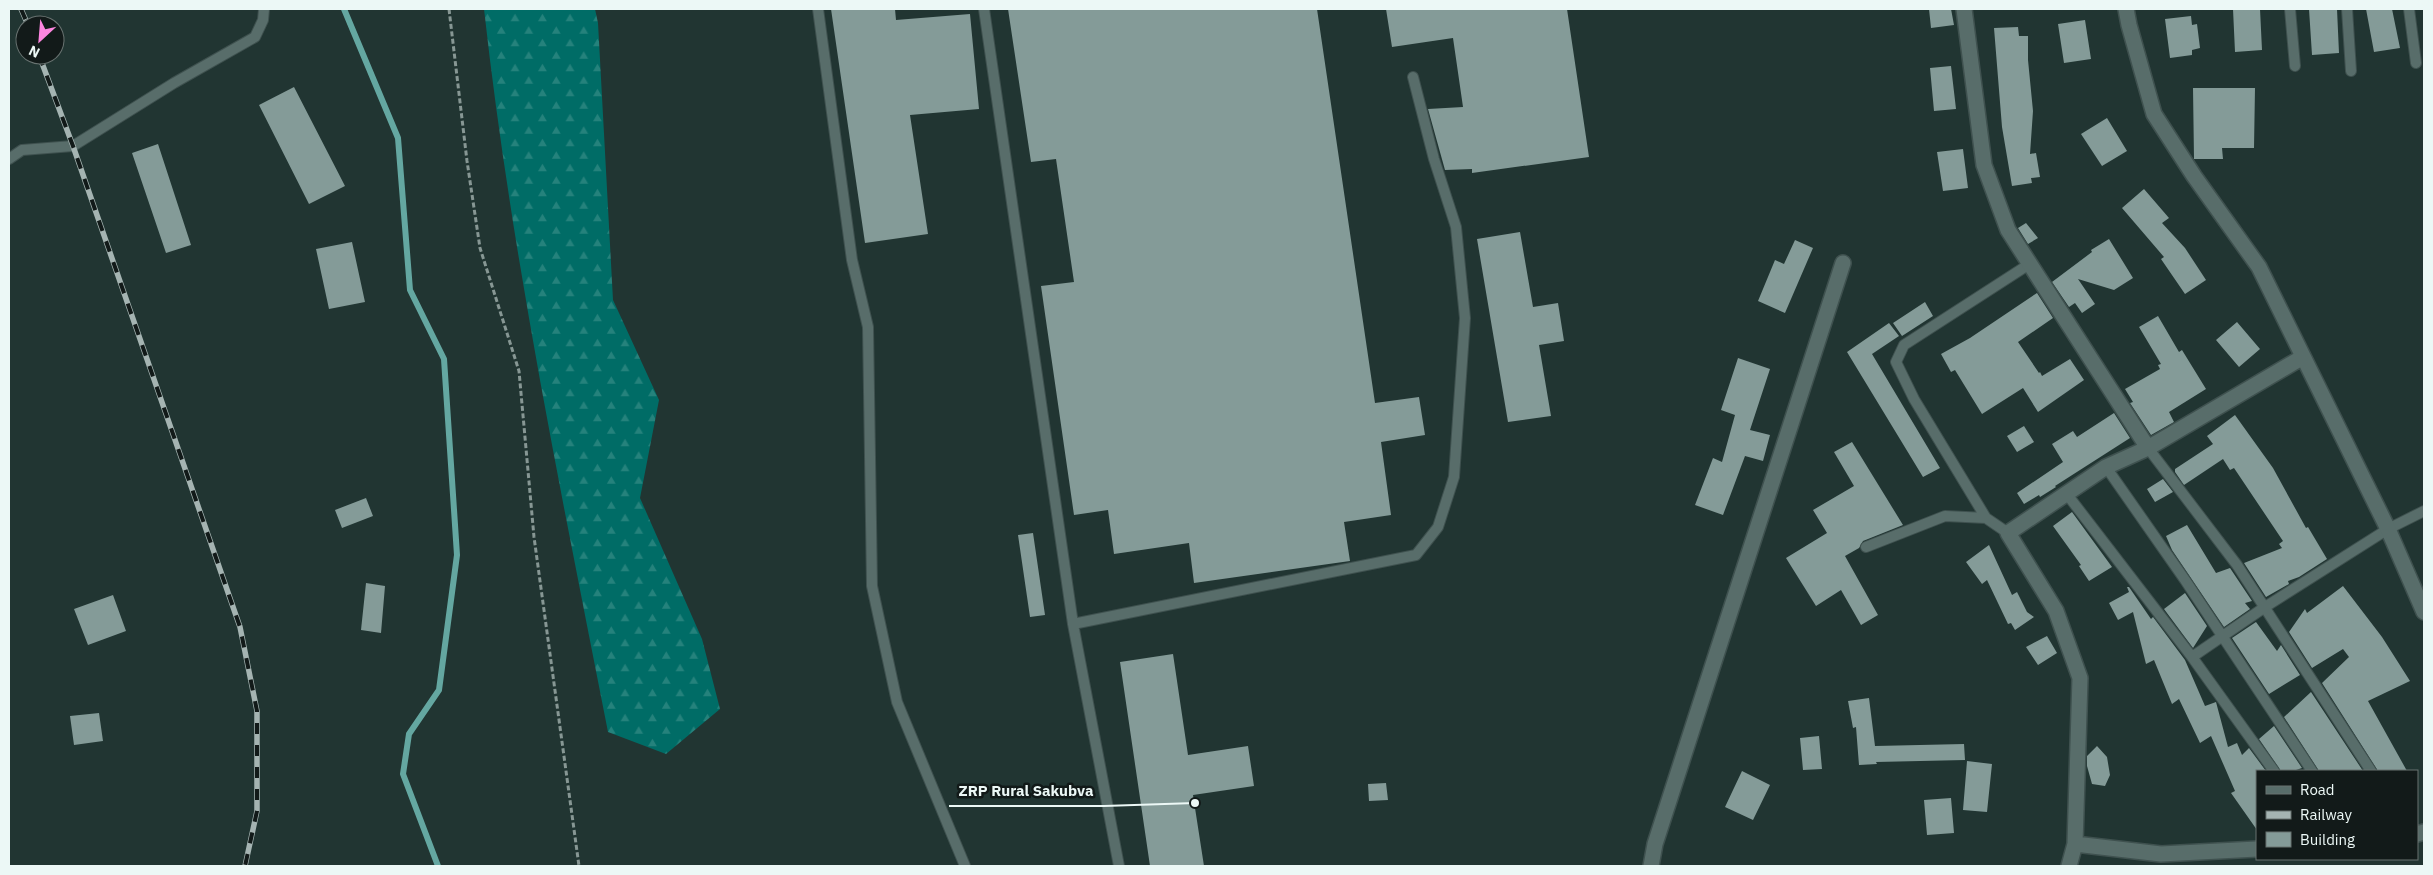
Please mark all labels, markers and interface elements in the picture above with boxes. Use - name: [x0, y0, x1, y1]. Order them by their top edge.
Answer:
- north arrow: [15, 15, 65, 65]
- text: N: [26, 41, 43, 62]
- legend: [2256, 770, 2418, 860]
- callout: ZRP Rural Sakubva: [949, 776, 1104, 806]
- text: Road: [2300, 780, 2335, 799]
- text: ZRP Rural Sakubva: [959, 781, 1094, 800]
- text: Railway: [2300, 805, 2353, 824]
- text: Building: [2300, 830, 2355, 849]

